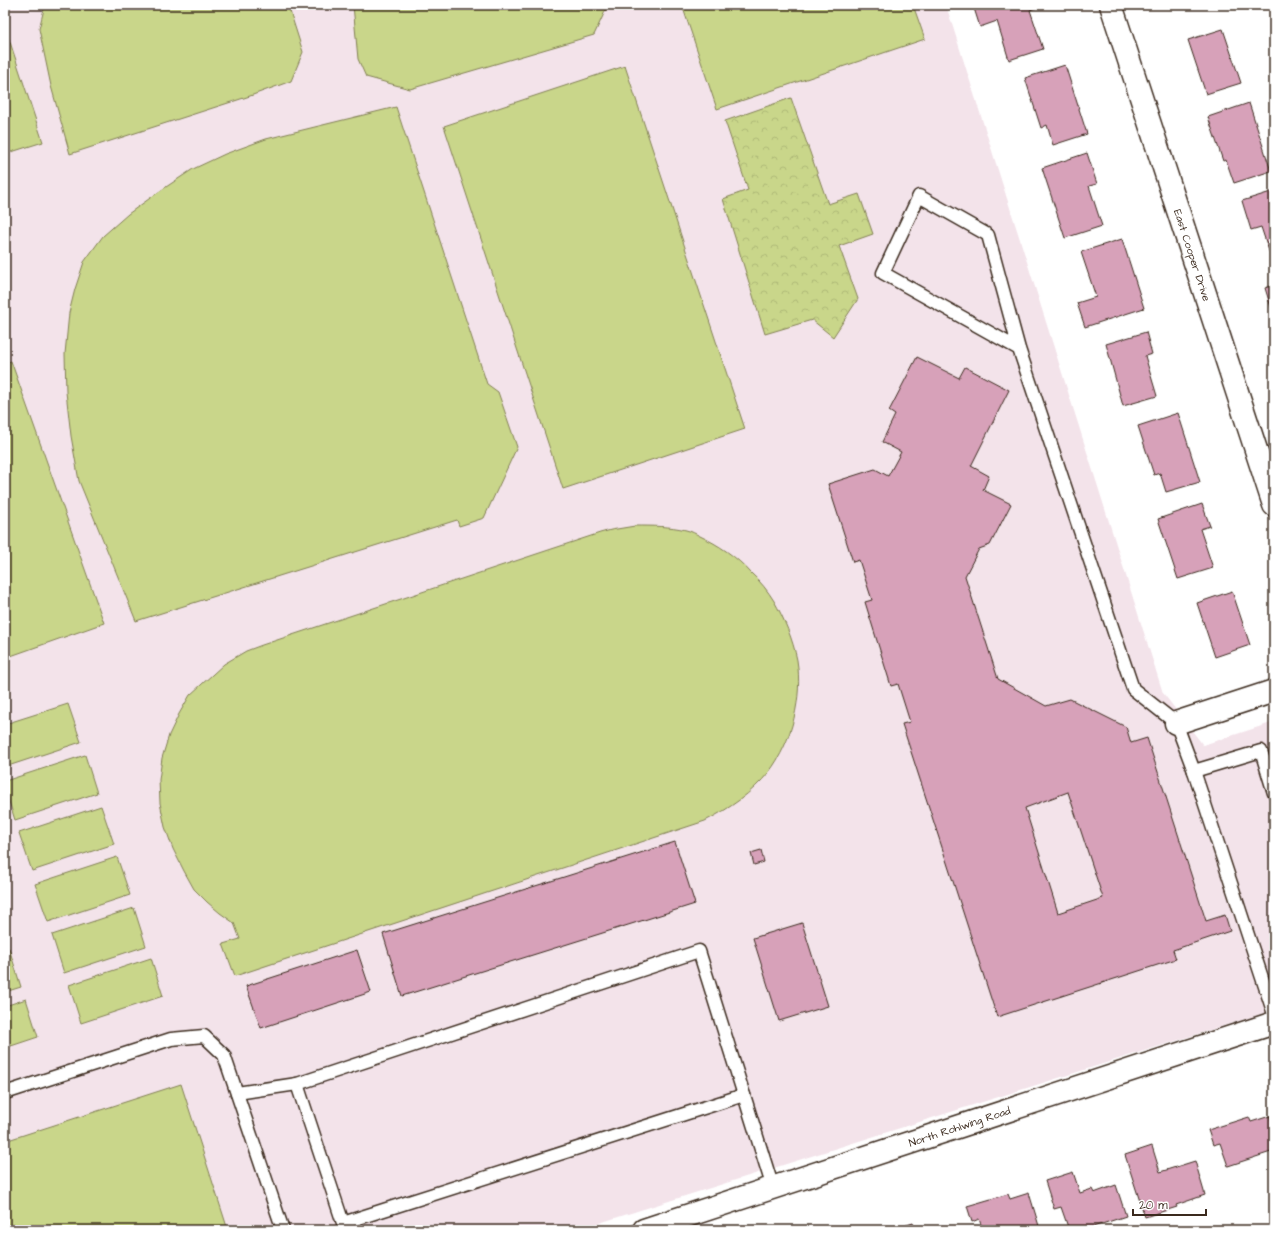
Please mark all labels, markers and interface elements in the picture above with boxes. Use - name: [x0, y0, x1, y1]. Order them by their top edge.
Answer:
- street label: East Cooper Drive: [1171, 207, 1215, 303]
- street label: North Rohlwing Road: [907, 1103, 1013, 1150]
- scale bar: [1133, 1191, 1206, 1217]
- text: 20 m: [1139, 1197, 1168, 1214]

